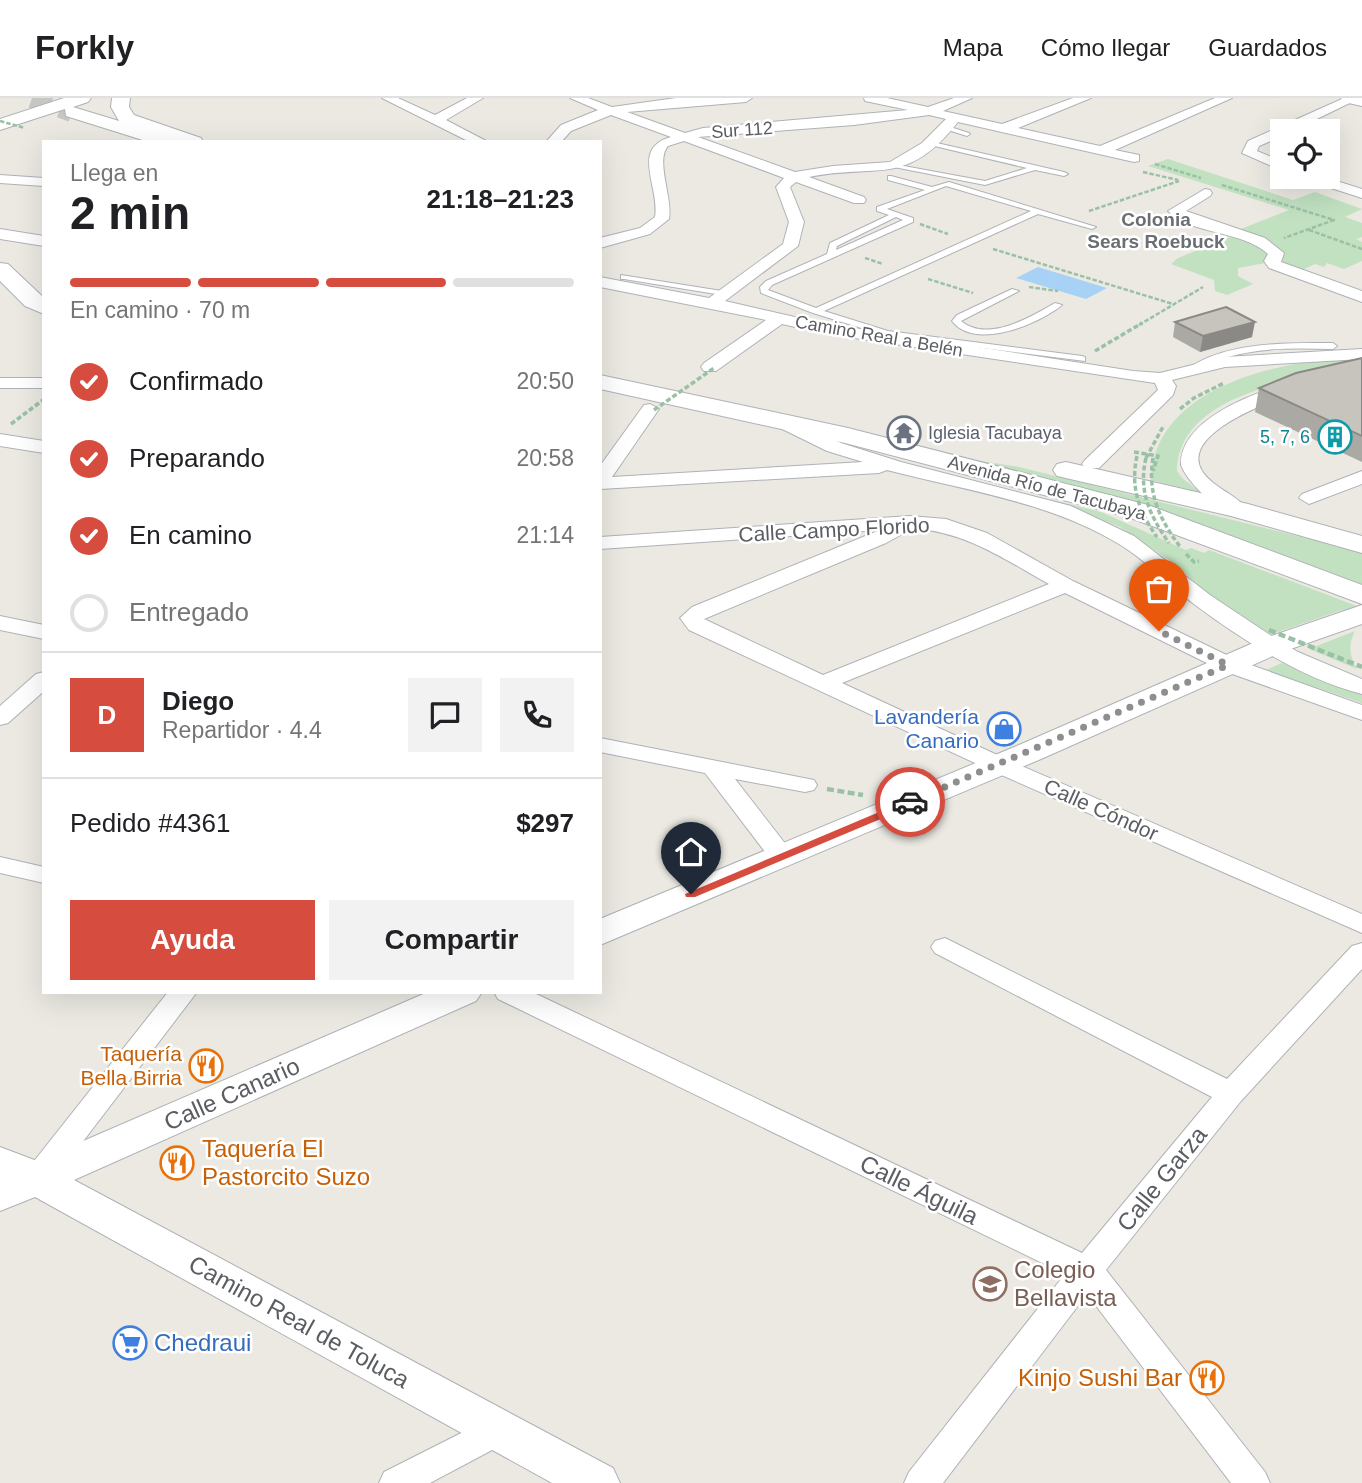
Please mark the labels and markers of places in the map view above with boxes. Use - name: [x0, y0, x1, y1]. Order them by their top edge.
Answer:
- temple icon: Iglesia Tacubaya: [885, 414, 923, 452]
- building icon: 5, 7, 6: [1316, 418, 1354, 456]
- place label: Iglesia Tacubaya: [928, 423, 1063, 443]
- place label: 5, 7, 6: [1260, 427, 1310, 447]
- pin: [1129, 559, 1189, 631]
- place label: Lavandería Canario: [874, 705, 979, 752]
- shop icon: Lavandería Canario: [985, 710, 1023, 748]
- pin: [661, 822, 721, 894]
- place label: Taquería Bella Birria: [80, 1042, 182, 1089]
- restaurant icon: Taquería Bella Birria: [187, 1047, 225, 1085]
- place label: Taquería El Pastorcito Suzo: [202, 1135, 370, 1190]
- restaurant icon: Taquería El Pastorcito Suzo: [158, 1144, 196, 1182]
- place label: Colegio Bellavista: [1014, 1256, 1117, 1311]
- school or university icon: Colegio Bellavista: [971, 1265, 1009, 1303]
- supermarket icon: Chedraui: [111, 1324, 149, 1362]
- place label: Chedraui: [154, 1329, 251, 1356]
- restaurant icon: Kinjo Sushi Bar: [1188, 1359, 1226, 1397]
- place label: Kinjo Sushi Bar: [1018, 1364, 1182, 1391]

